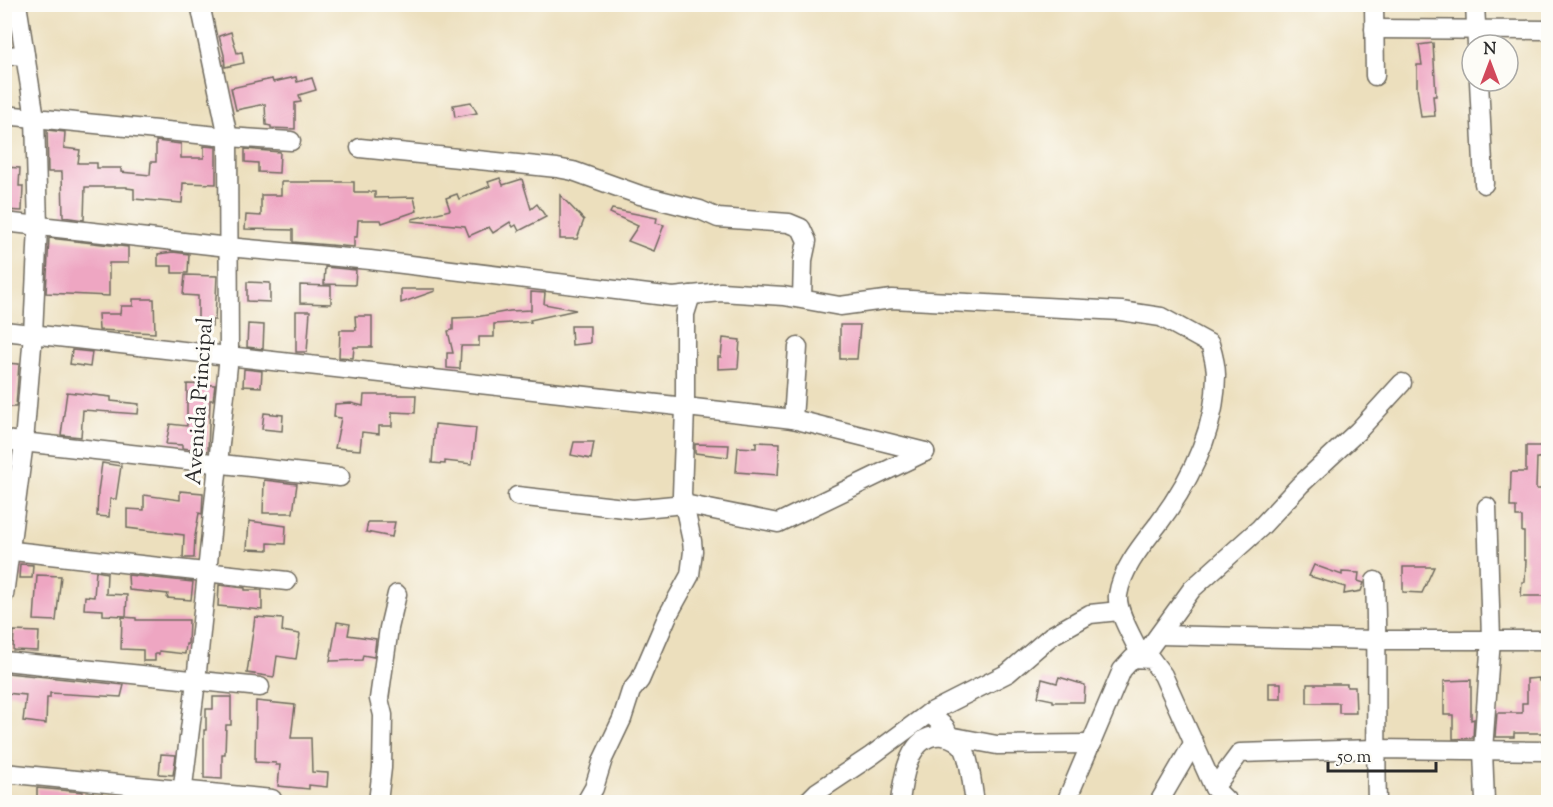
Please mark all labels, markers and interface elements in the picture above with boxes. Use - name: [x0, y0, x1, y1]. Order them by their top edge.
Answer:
- north arrow: [1460, 33, 1520, 93]
- text: N: [1484, 39, 1497, 62]
- street label: Avenida Principal: [179, 316, 223, 486]
- scale bar: [1328, 735, 1436, 773]
- text: 50 m: [1336, 745, 1372, 771]

